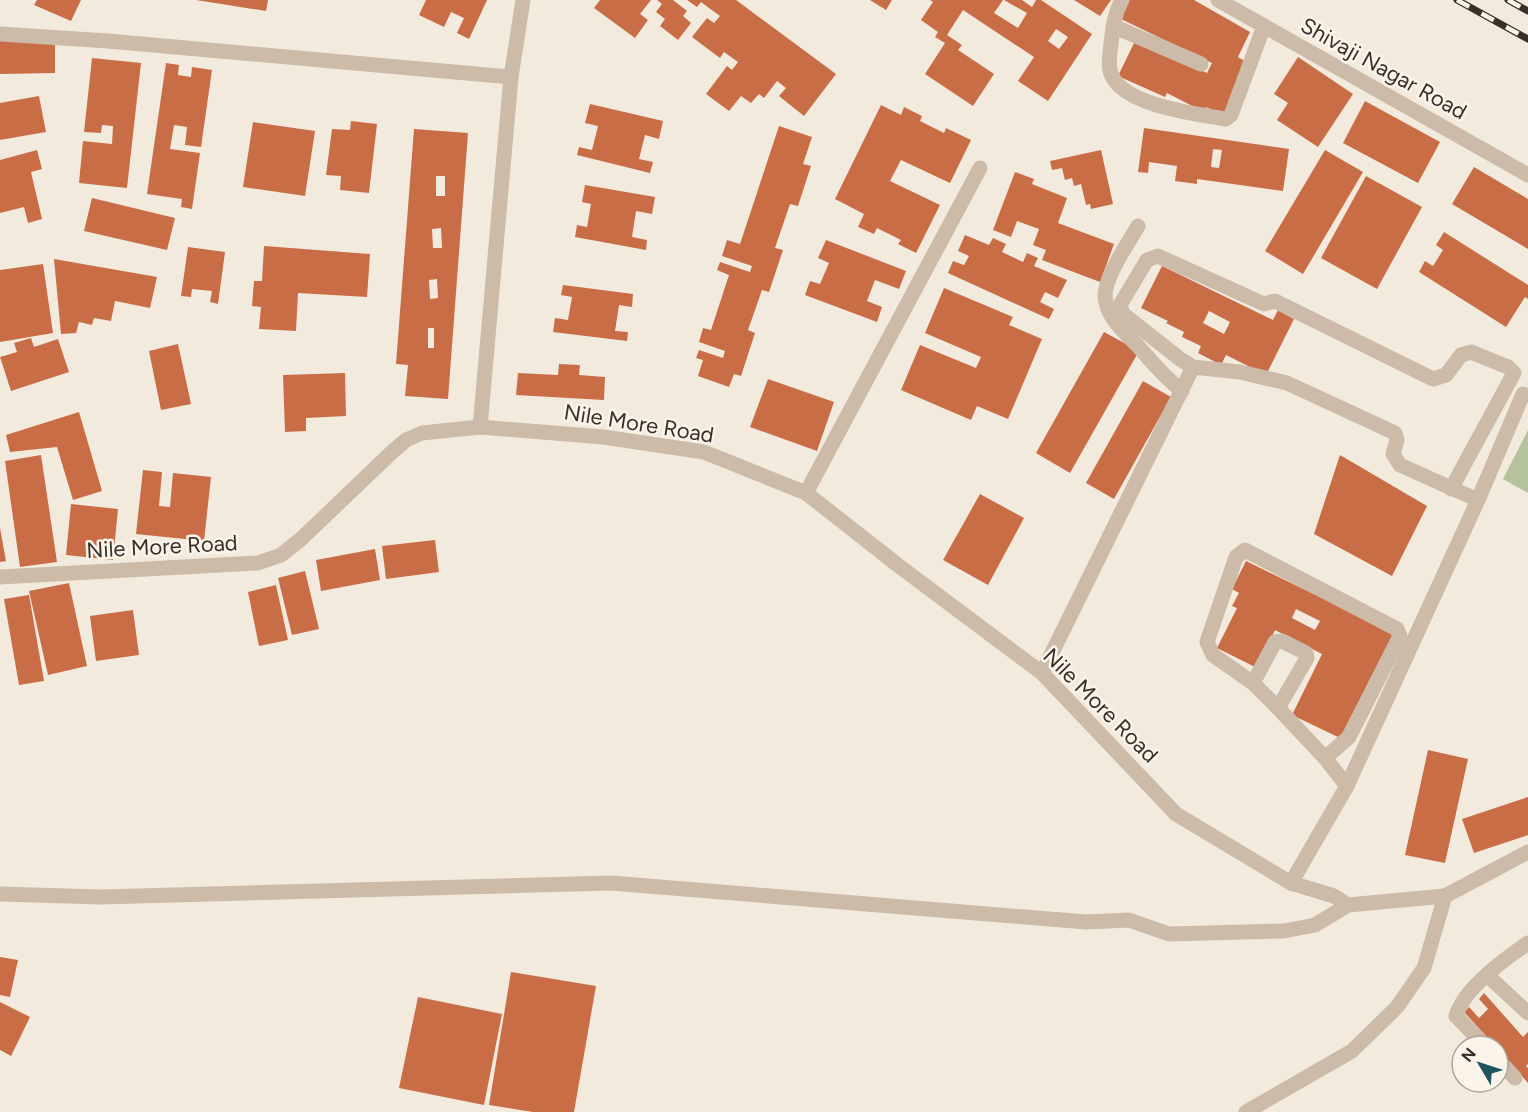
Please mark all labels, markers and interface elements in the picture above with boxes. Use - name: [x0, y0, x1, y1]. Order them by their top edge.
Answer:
- street label: Shivaji Nagar Road: [1296, 12, 1471, 125]
- street label: Nile More Road: [562, 398, 716, 449]
- street label: Nile More Road: [86, 529, 238, 564]
- street label: Nile More Road: [1038, 642, 1164, 768]
- north arrow: [1450, 1034, 1510, 1094]
- text: N: [1457, 1044, 1480, 1066]

